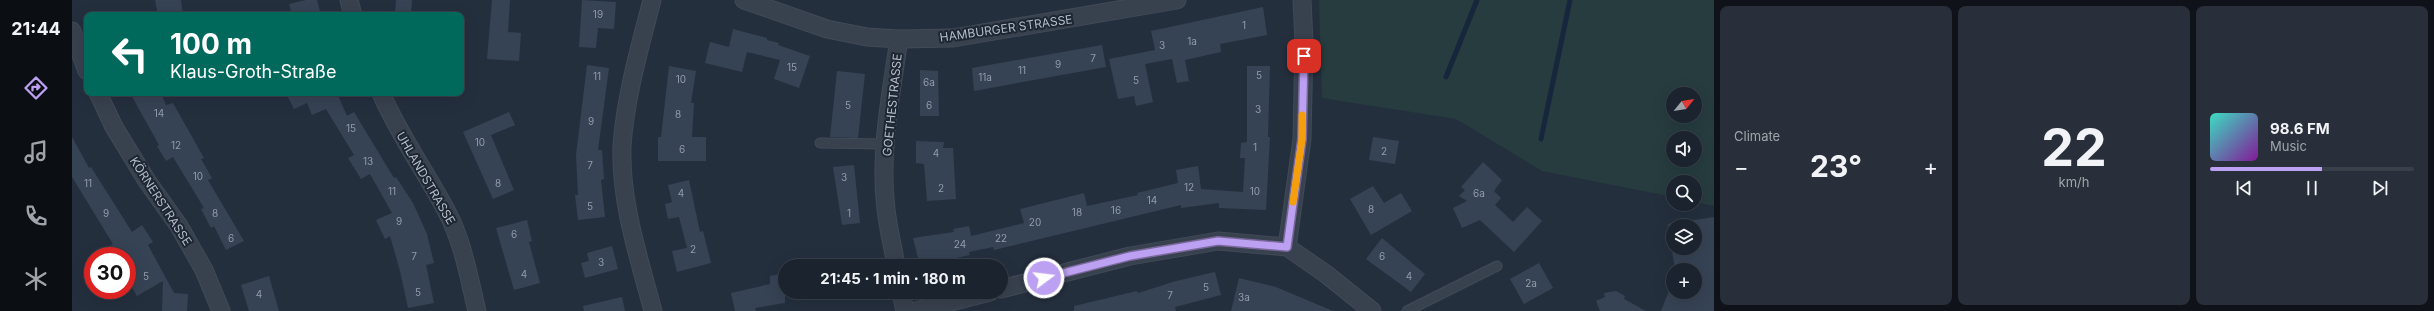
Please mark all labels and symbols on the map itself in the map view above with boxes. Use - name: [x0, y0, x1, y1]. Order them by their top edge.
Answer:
- house number: 19: [593, 8, 603, 20]
- street label: HAMBURGER STRASSE: [939, 11, 1073, 45]
- house number: 1: [1242, 19, 1246, 31]
- house number: 1a: [1187, 35, 1197, 47]
- house number: 3: [1159, 39, 1165, 51]
- pin: [1287, 39, 1321, 73]
- house number: 7: [1090, 52, 1096, 64]
- street label: GOETHESTRASSE: [879, 53, 905, 157]
- house number: 9: [1055, 58, 1061, 70]
- house number: 15: [787, 61, 797, 73]
- house number: 11: [1018, 64, 1026, 76]
- house number: 5: [1256, 69, 1262, 81]
- house number: 11: [593, 70, 601, 82]
- house number: 11a: [978, 71, 992, 83]
- house number: 10: [676, 73, 686, 85]
- house number: 5: [1133, 74, 1139, 86]
- house number: 6a: [923, 76, 935, 88]
- north arrow: [1666, 87, 1702, 123]
- house number: 5: [845, 99, 851, 111]
- house number: 6: [926, 99, 932, 111]
- house number: 3: [1255, 103, 1261, 115]
- house number: 14: [154, 107, 164, 119]
- house number: 8: [675, 108, 681, 120]
- house number: 9: [588, 115, 594, 127]
- house number: 15: [346, 122, 356, 134]
- street label: UHLANDSTRASSE: [393, 129, 459, 227]
- house number: 10: [475, 136, 485, 148]
- house number: 12: [171, 139, 181, 151]
- house number: 1: [1253, 141, 1257, 153]
- house number: 6: [679, 143, 685, 155]
- house number: 2: [1381, 145, 1387, 157]
- house number: 4: [933, 147, 939, 159]
- street label: KÖRNERSTRASSE: [127, 154, 195, 248]
- house number: 13: [363, 155, 373, 167]
- house number: 7: [587, 159, 593, 171]
- house number: 10: [193, 170, 203, 182]
- house number: 3: [841, 171, 847, 183]
- house number: 11: [84, 177, 92, 189]
- house number: 8: [495, 177, 501, 189]
- house number: 12: [1184, 181, 1194, 193]
- house number: 2: [938, 182, 944, 194]
- house number: 11: [388, 185, 396, 197]
- house number: 10: [1250, 185, 1260, 197]
- house number: 4: [678, 187, 684, 199]
- house number: 6a: [1473, 187, 1485, 199]
- house number: 14: [1147, 194, 1157, 206]
- house number: 5: [587, 200, 593, 212]
- house number: 8: [1368, 203, 1374, 215]
- house number: 16: [1111, 204, 1121, 216]
- house number: 18: [1072, 206, 1082, 218]
- house number: 9: [103, 207, 109, 219]
- house number: 8: [212, 207, 218, 219]
- house number: 1: [847, 207, 851, 219]
- house number: 9: [396, 215, 402, 227]
- house number: 20: [1029, 216, 1041, 228]
- house number: 6: [511, 228, 517, 240]
- house number: 6: [228, 232, 234, 244]
- house number: 22: [995, 232, 1007, 244]
- house number: 24: [954, 238, 966, 250]
- house number: 2: [690, 243, 696, 255]
- speed limit sign: 30: [84, 247, 136, 299]
- house number: 7: [411, 250, 417, 262]
- house number: 6: [1379, 250, 1385, 262]
- house number: 3: [598, 256, 604, 268]
- position arrow: [1023, 257, 1065, 299]
- house number: 4: [521, 268, 527, 280]
- house number: 5: [143, 270, 149, 282]
- house number: 4: [1406, 270, 1412, 282]
- house number: 2a: [1525, 277, 1537, 289]
- house number: 5: [1203, 281, 1209, 293]
- house number: 5: [415, 286, 421, 298]
- house number: 4: [256, 288, 262, 300]
- house number: 7: [1167, 289, 1173, 301]
- house number: 3a: [1238, 291, 1250, 303]

